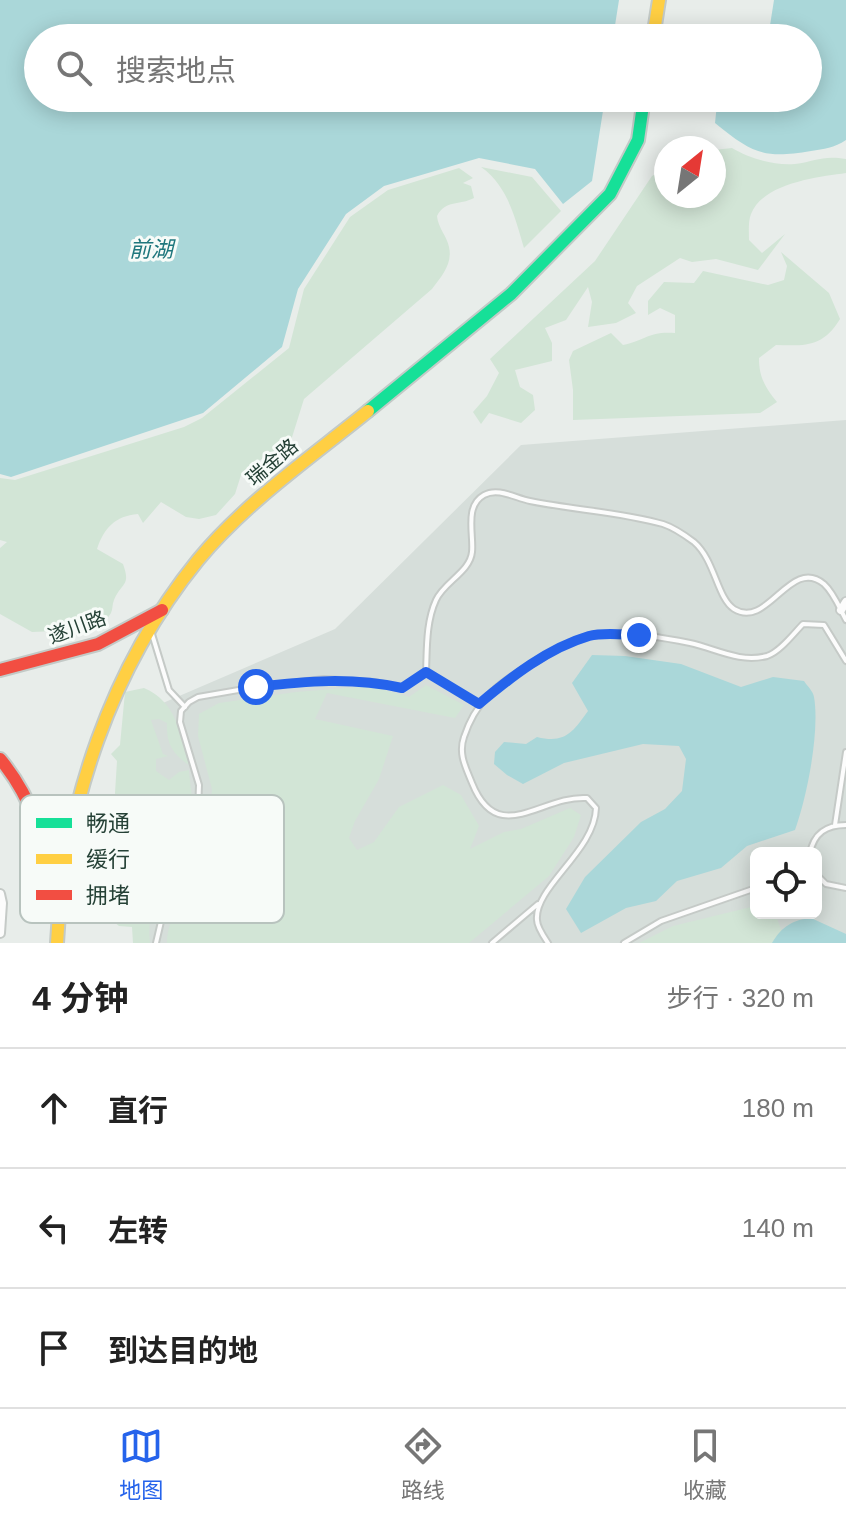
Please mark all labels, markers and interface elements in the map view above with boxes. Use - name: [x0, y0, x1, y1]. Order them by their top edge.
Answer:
- search box: [24, 24, 822, 112]
- icon: search: [52, 46, 96, 90]
- text: 搜索地点: [116, 54, 236, 87]
- north arrow: [654, 136, 726, 208]
- water label: 前湖: [129, 237, 176, 262]
- street label: 瑞金路: [242, 434, 302, 490]
- street label: 遂川路: [45, 606, 109, 648]
- route end: [621, 617, 657, 653]
- route start: [238, 669, 274, 705]
- legend: [20, 795, 284, 923]
- text: 畅通: [86, 811, 130, 836]
- text: 缓行: [86, 847, 130, 872]
- map controls: [750, 847, 822, 919]
- button: locate: [750, 847, 822, 919]
- text: 拥堵: [86, 883, 130, 908]
- text: 4 分钟: [32, 979, 128, 1017]
- text: 步行 · 320 m: [667, 983, 814, 1013]
- icon: ahead: [32, 1086, 76, 1130]
- text: 180 m: [742, 1093, 814, 1123]
- text: 直行: [108, 1094, 168, 1127]
- icon: left: [32, 1206, 76, 1250]
- text: 140 m: [742, 1213, 814, 1243]
- text: 左转: [108, 1214, 168, 1247]
- icon: arrive: [32, 1326, 76, 1370]
- text: 到达目的地: [108, 1334, 258, 1367]
- tab: 地图: [119, 1424, 163, 1504]
- tab: 路线: [401, 1424, 445, 1504]
- tab: 收藏: [683, 1424, 727, 1504]

